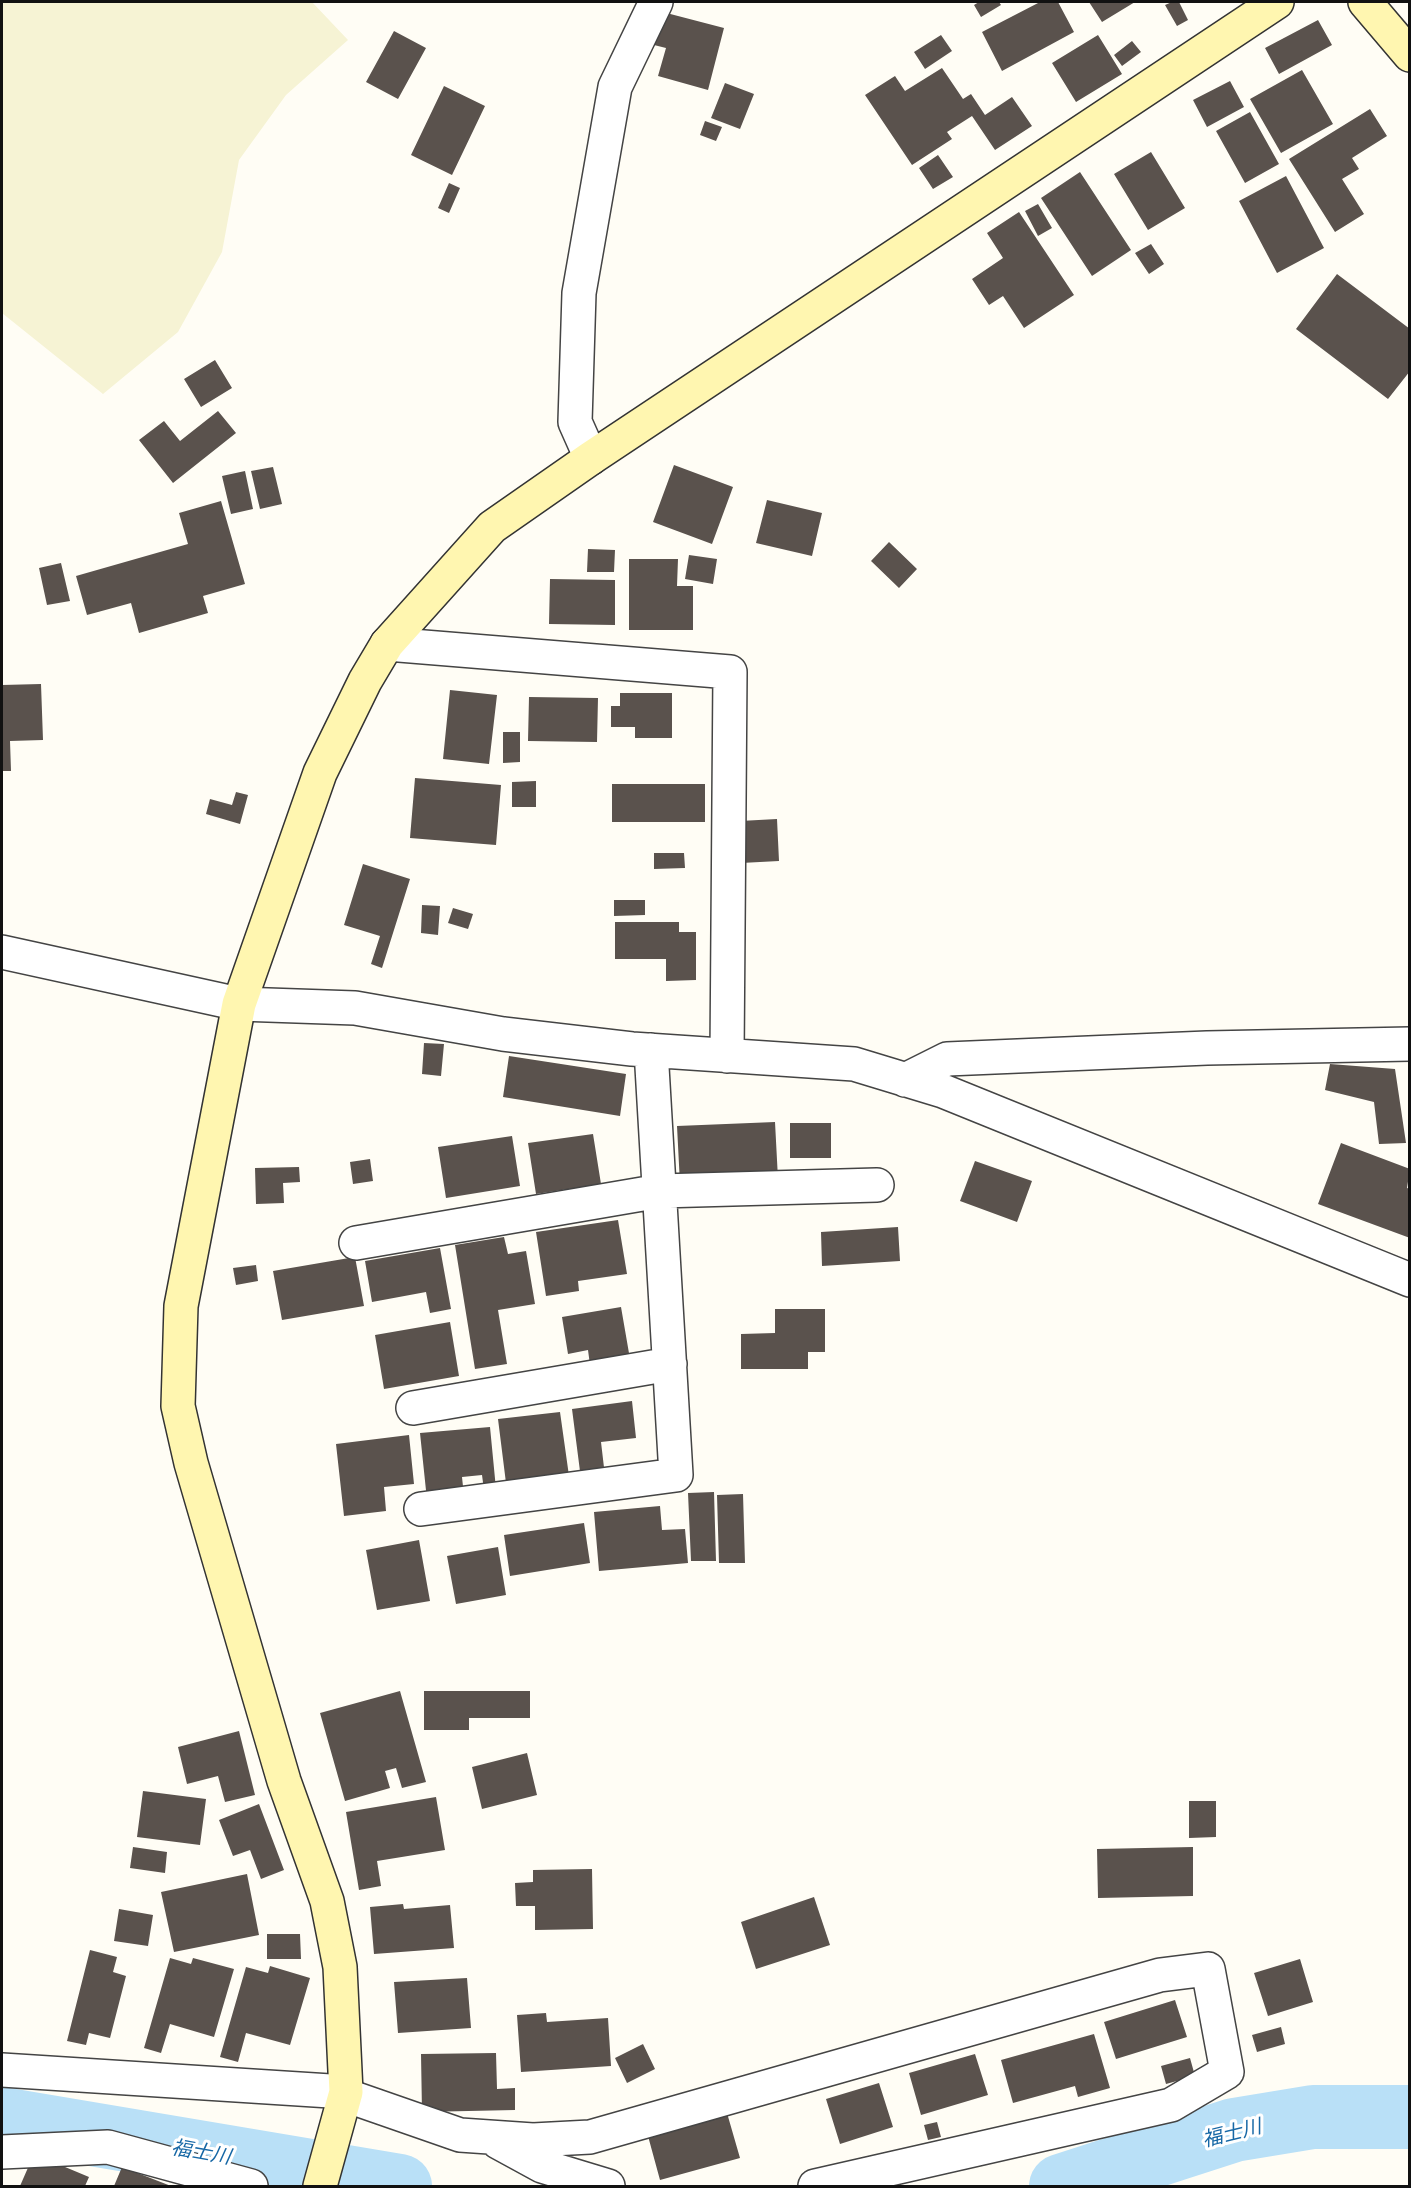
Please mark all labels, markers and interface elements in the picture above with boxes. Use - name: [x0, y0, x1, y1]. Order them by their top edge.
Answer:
- water label: 福士川: [1200, 2115, 1264, 2153]
- water label: 福士川: [169, 2136, 233, 2170]

